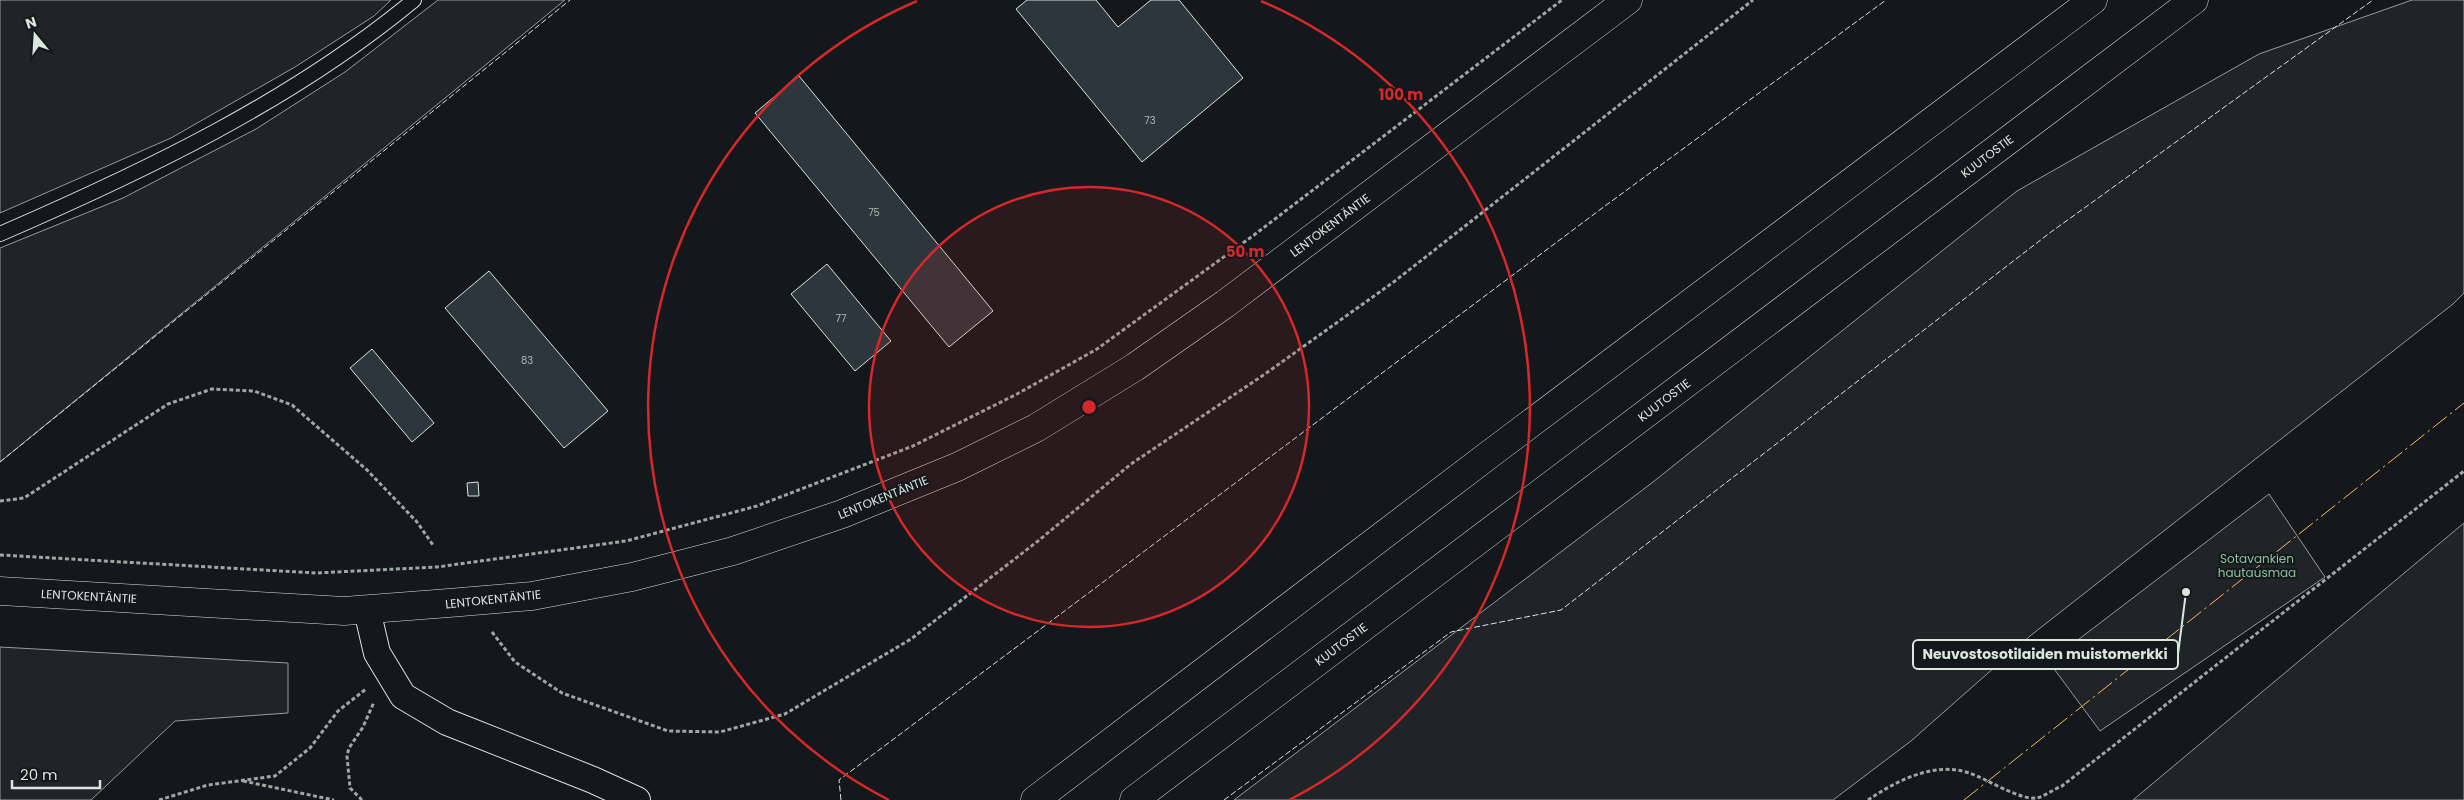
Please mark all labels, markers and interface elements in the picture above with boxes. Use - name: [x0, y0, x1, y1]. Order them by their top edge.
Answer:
- north arrow: [10, 10, 60, 60]
- text: N: [23, 11, 39, 34]
- text: 100 m: [1379, 84, 1423, 105]
- house number: 73: [1144, 113, 1156, 128]
- street label: KUUTOSTIE: [1957, 131, 2017, 181]
- street label: LENTOKENTÄNTIE: [1287, 189, 1373, 261]
- house number: 75: [868, 205, 880, 220]
- text: 50 m: [1226, 241, 1264, 262]
- house number: 77: [836, 311, 847, 326]
- house number: 83: [521, 353, 533, 368]
- street label: KUUTOSTIE: [1634, 375, 1694, 425]
- centre of rings: [1080, 398, 1098, 416]
- street label: LENTOKENTÄNTIE: [835, 471, 931, 523]
- park label: Sotavankien hautausmaa: [2218, 550, 2296, 581]
- street label: LENTOKENTÄNTIE: [41, 585, 137, 607]
- street label: LENTOKENTÄNTIE: [444, 586, 542, 612]
- street label: KUUTOSTIE: [1311, 619, 1371, 669]
- callout: Neuvostosotilaiden muistomerkki: [1913, 640, 2178, 669]
- text: Neuvostosotilaiden muistomerkki: [1922, 644, 2168, 664]
- scale bar: [12, 758, 100, 790]
- text: 20 m: [20, 764, 58, 785]

